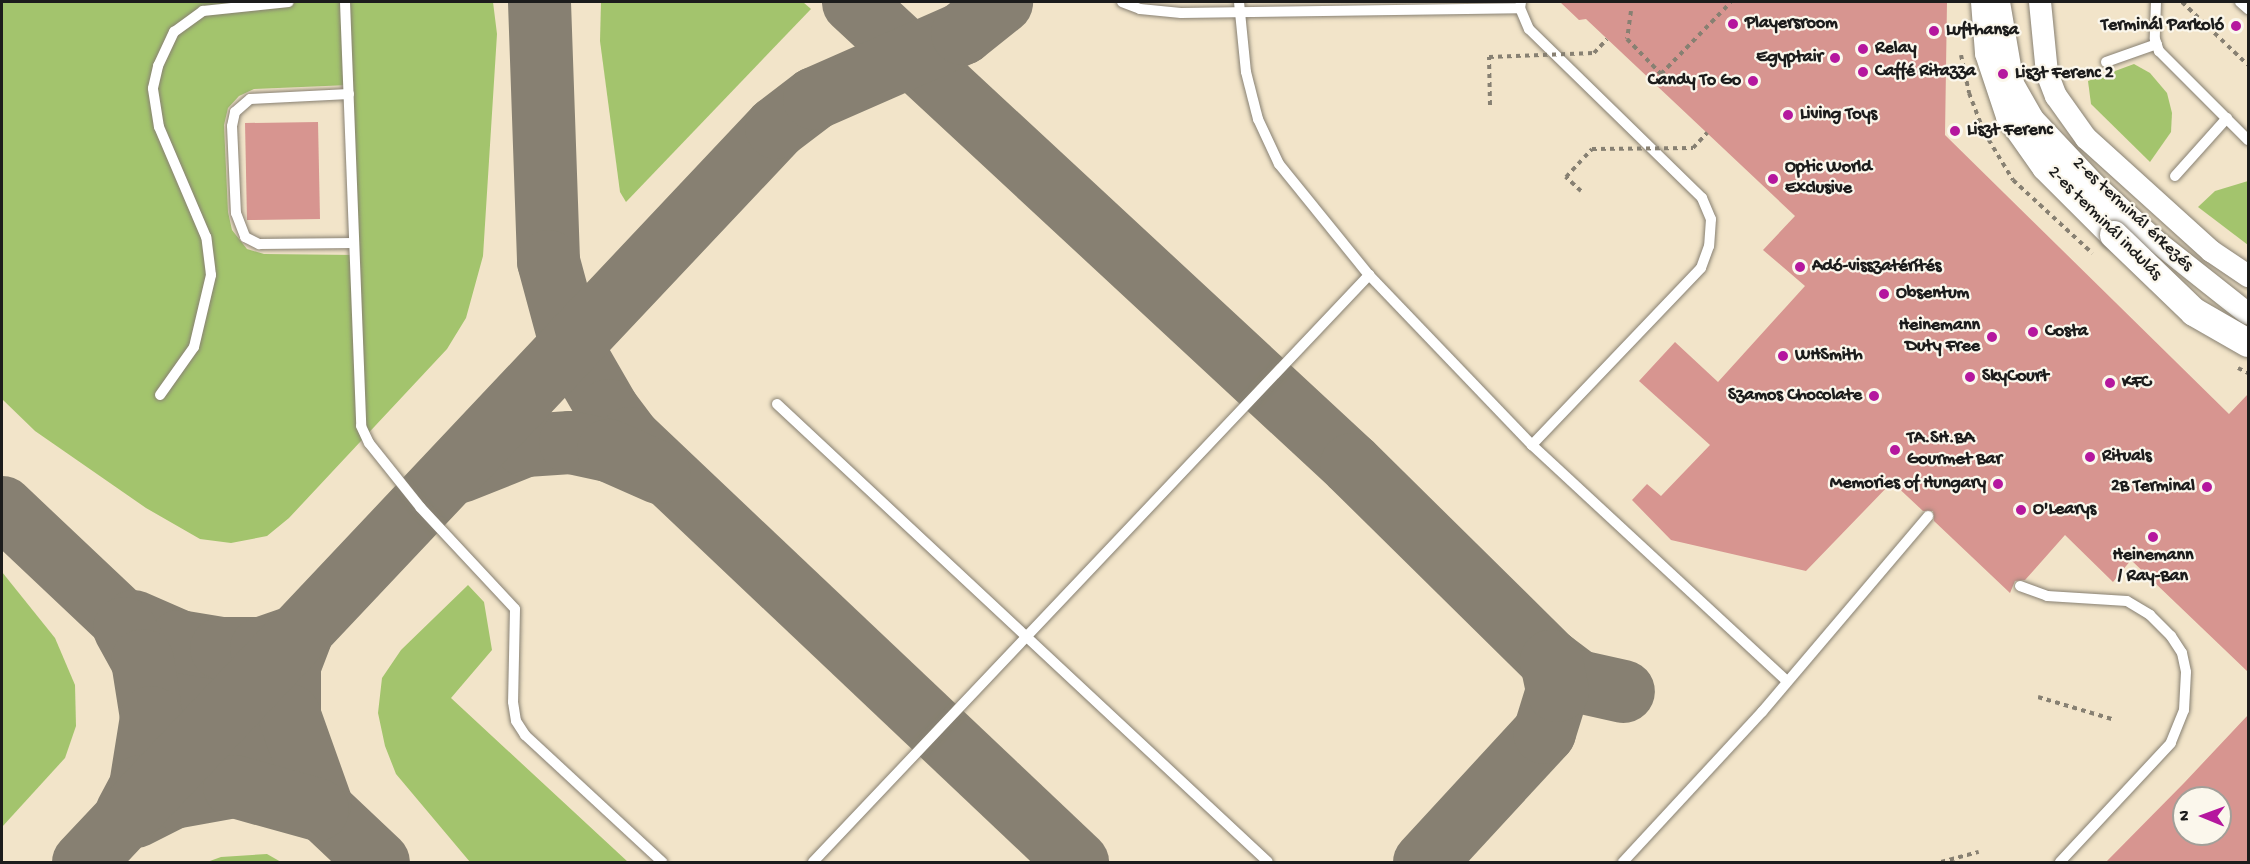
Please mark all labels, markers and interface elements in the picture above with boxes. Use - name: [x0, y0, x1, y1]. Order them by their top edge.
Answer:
- place label: Playersroom: [1745, 13, 1838, 35]
- place label: Terminál Parkoló: [2101, 15, 2224, 37]
- marker: Playersroom: [1726, 17, 1740, 31]
- marker: Terminál Parkoló: [2229, 19, 2243, 33]
- place label: Lufthansa: [1946, 20, 2019, 42]
- marker: Lufthansa: [1927, 24, 1941, 38]
- place label: Relay: [1875, 38, 1917, 60]
- marker: Relay: [1856, 42, 1870, 56]
- place label: Egyptair: [1756, 47, 1823, 69]
- marker: Egyptair: [1828, 51, 1842, 65]
- place label: Caffé Ritazza: [1875, 61, 1976, 83]
- place label: Liszt Ferenc 2: [2015, 63, 2114, 85]
- marker: Caffé Ritazza: [1856, 65, 1870, 79]
- marker: Liszt Ferenc 2: [1996, 67, 2010, 81]
- place label: Candy To Go: [1648, 70, 1741, 92]
- marker: Candy To Go: [1746, 74, 1760, 88]
- place label: Living Toys: [1800, 104, 1877, 126]
- marker: Living Toys: [1781, 108, 1795, 122]
- place label: Liszt Ferenc: [1967, 120, 2053, 142]
- marker: Liszt Ferenc: [1948, 124, 1962, 138]
- street label: 2-es terminál érkezés: [2067, 153, 2197, 277]
- place label: Optic World Exclusive: [1785, 158, 1872, 201]
- street label: 2-es terminál indulás: [2042, 162, 2166, 286]
- marker: Optic World Exclusive: [1766, 172, 1780, 186]
- place label: Adó-visszatérítés: [1812, 256, 1941, 278]
- marker: Adó-visszatérítés: [1793, 260, 1807, 274]
- place label: Obsentum: [1896, 283, 1969, 305]
- marker: Obsentum: [1877, 287, 1891, 301]
- place label: Heinemann Duty Free: [1899, 316, 1980, 358]
- place label: Costa: [2045, 321, 2088, 343]
- marker: Costa: [2026, 325, 2040, 339]
- marker: Heinemann Duty Free: [1985, 330, 1999, 344]
- place label: WHSmith: [1795, 345, 1863, 367]
- marker: WHSmith: [1776, 349, 1790, 363]
- place label: SkyCourt: [1982, 366, 2048, 388]
- marker: SkyCourt: [1963, 370, 1977, 384]
- place label: KFC: [2122, 372, 2151, 394]
- marker: KFC: [2103, 376, 2117, 390]
- place label: Szamos Chocolate: [1728, 385, 1862, 407]
- marker: Szamos Chocolate: [1867, 389, 1881, 403]
- place label: TA.SH.BA Gourmet Bar: [1907, 429, 2002, 472]
- marker: TA.SH.BA Gourmet Bar: [1888, 443, 1902, 457]
- place label: Rituals: [2102, 446, 2152, 468]
- marker: Rituals: [2083, 450, 2097, 464]
- place label: Memories of Hungary: [1830, 473, 1986, 495]
- place label: 2B Terminal: [2111, 476, 2195, 498]
- marker: Memories of Hungary: [1991, 477, 2005, 491]
- marker: 2B Terminal: [2200, 480, 2214, 494]
- place label: O'Learys: [2033, 499, 2096, 521]
- marker: O'Learys: [2014, 503, 2028, 517]
- marker: Heinemann / Ray-Ban: [2146, 530, 2160, 544]
- place label: Heinemann / Ray-Ban: [2112, 546, 2194, 588]
- north arrow: [2172, 786, 2232, 846]
- text: N: [2176, 810, 2195, 821]

